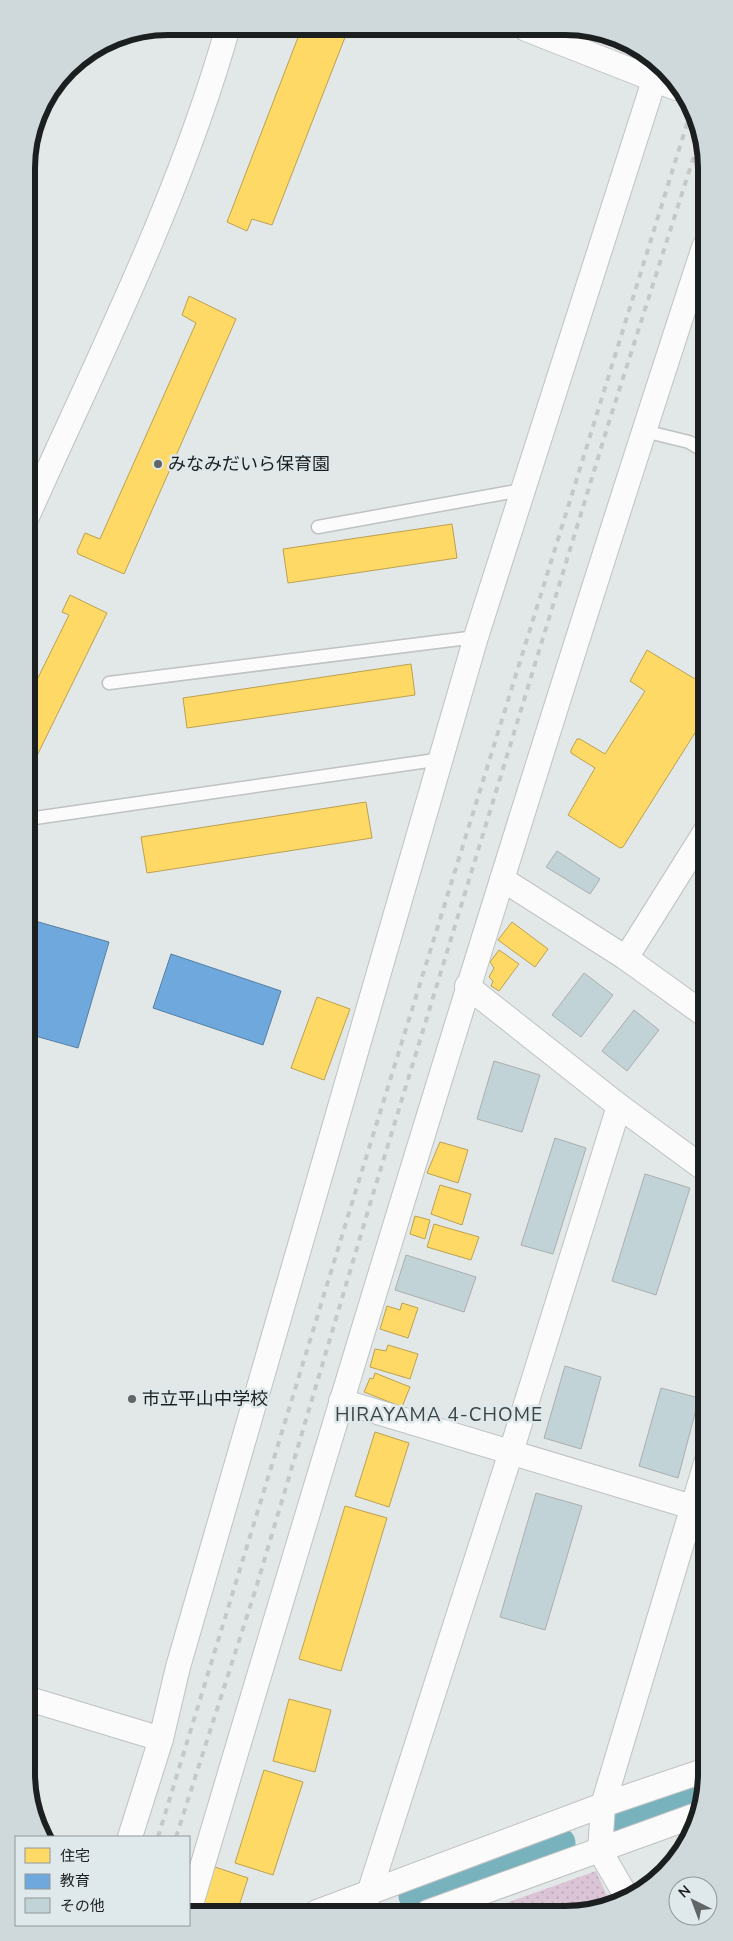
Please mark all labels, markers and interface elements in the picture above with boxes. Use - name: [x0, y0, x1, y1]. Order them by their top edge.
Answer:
- place label: みなみだいら保育園: [168, 452, 330, 476]
- marker: みなみだいら保育園: [152, 458, 164, 470]
- place label: 市立平山中学校: [142, 1387, 268, 1411]
- marker: 市立平山中学校: [126, 1393, 138, 1405]
- district label: HIRAYAMA 4-CHOME: [335, 1402, 543, 1428]
- legend: [15, 1836, 190, 1926]
- text: 住宅: [60, 1846, 90, 1866]
- text: 教育: [60, 1871, 90, 1891]
- north arrow: [668, 1876, 718, 1926]
- text: N: [674, 1881, 695, 1902]
- text: その他: [60, 1896, 105, 1916]

